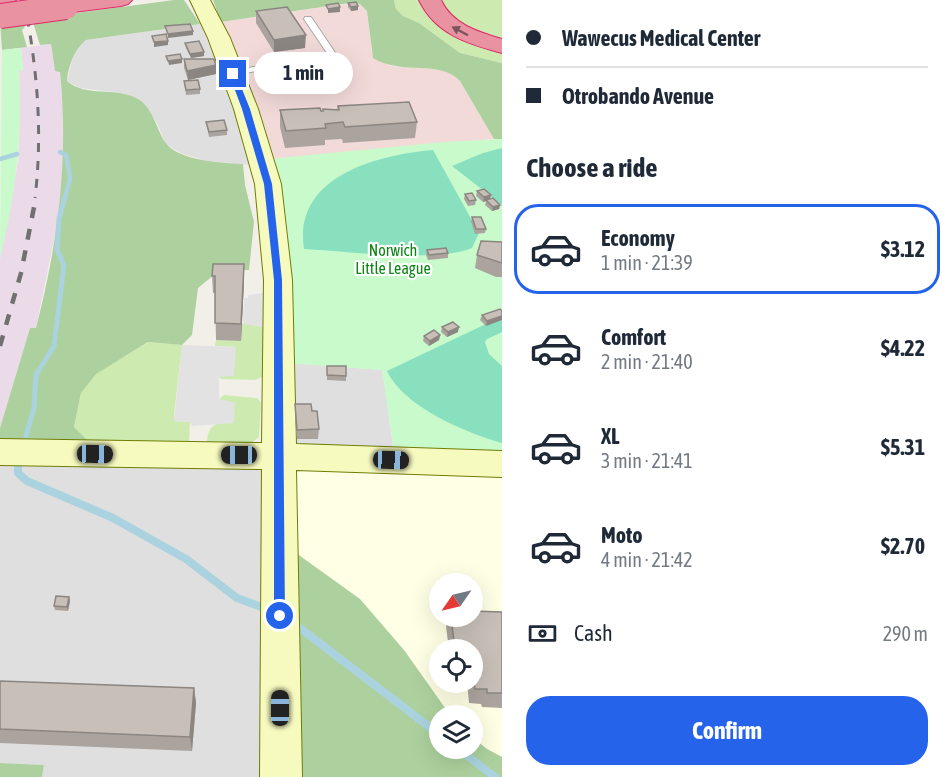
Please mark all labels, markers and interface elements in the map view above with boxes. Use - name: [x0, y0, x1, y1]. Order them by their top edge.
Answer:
- text: Wawecus Medical Center: [562, 25, 760, 51]
- one-way arrow: [451, 26, 469, 36]
- callout: 1 min: [254, 53, 353, 95]
- route end: [219, 60, 246, 87]
- text: 1 min: [283, 61, 324, 84]
- text: Otrobando Avenue: [562, 83, 714, 109]
- text: Choose a ride: [526, 152, 658, 183]
- icon: car: [529, 222, 583, 276]
- text: Economy: [601, 225, 675, 251]
- text: $3.12: [881, 236, 925, 262]
- park label: Norwich Little League: [355, 241, 431, 278]
- text: 1 min · 21:39: [601, 251, 693, 274]
- icon: car: [529, 321, 583, 375]
- text: Comfort: [601, 324, 666, 350]
- text: $4.22: [881, 335, 925, 361]
- text: 2 min · 21:40: [601, 350, 693, 373]
- icon: car: [529, 420, 583, 474]
- text: XL: [601, 423, 619, 449]
- text: $5.31: [881, 434, 925, 460]
- car: [77, 445, 113, 463]
- car: [221, 446, 257, 464]
- text: 3 min · 21:41: [601, 449, 693, 472]
- car: [373, 450, 409, 470]
- icon: car: [529, 519, 583, 573]
- text: Moto: [601, 522, 643, 548]
- text: $2.70: [881, 533, 925, 559]
- text: 4 min · 21:42: [601, 548, 693, 571]
- north arrow: [429, 573, 483, 627]
- map controls: [429, 573, 483, 759]
- route start: [266, 602, 293, 629]
- icon: cash: [526, 617, 559, 650]
- text: Cash: [574, 620, 613, 646]
- text: 290 m: [883, 622, 928, 645]
- button: locate: [429, 639, 483, 693]
- car: [271, 690, 289, 726]
- button: Confirm: [526, 696, 928, 765]
- button: layers: [429, 705, 483, 759]

